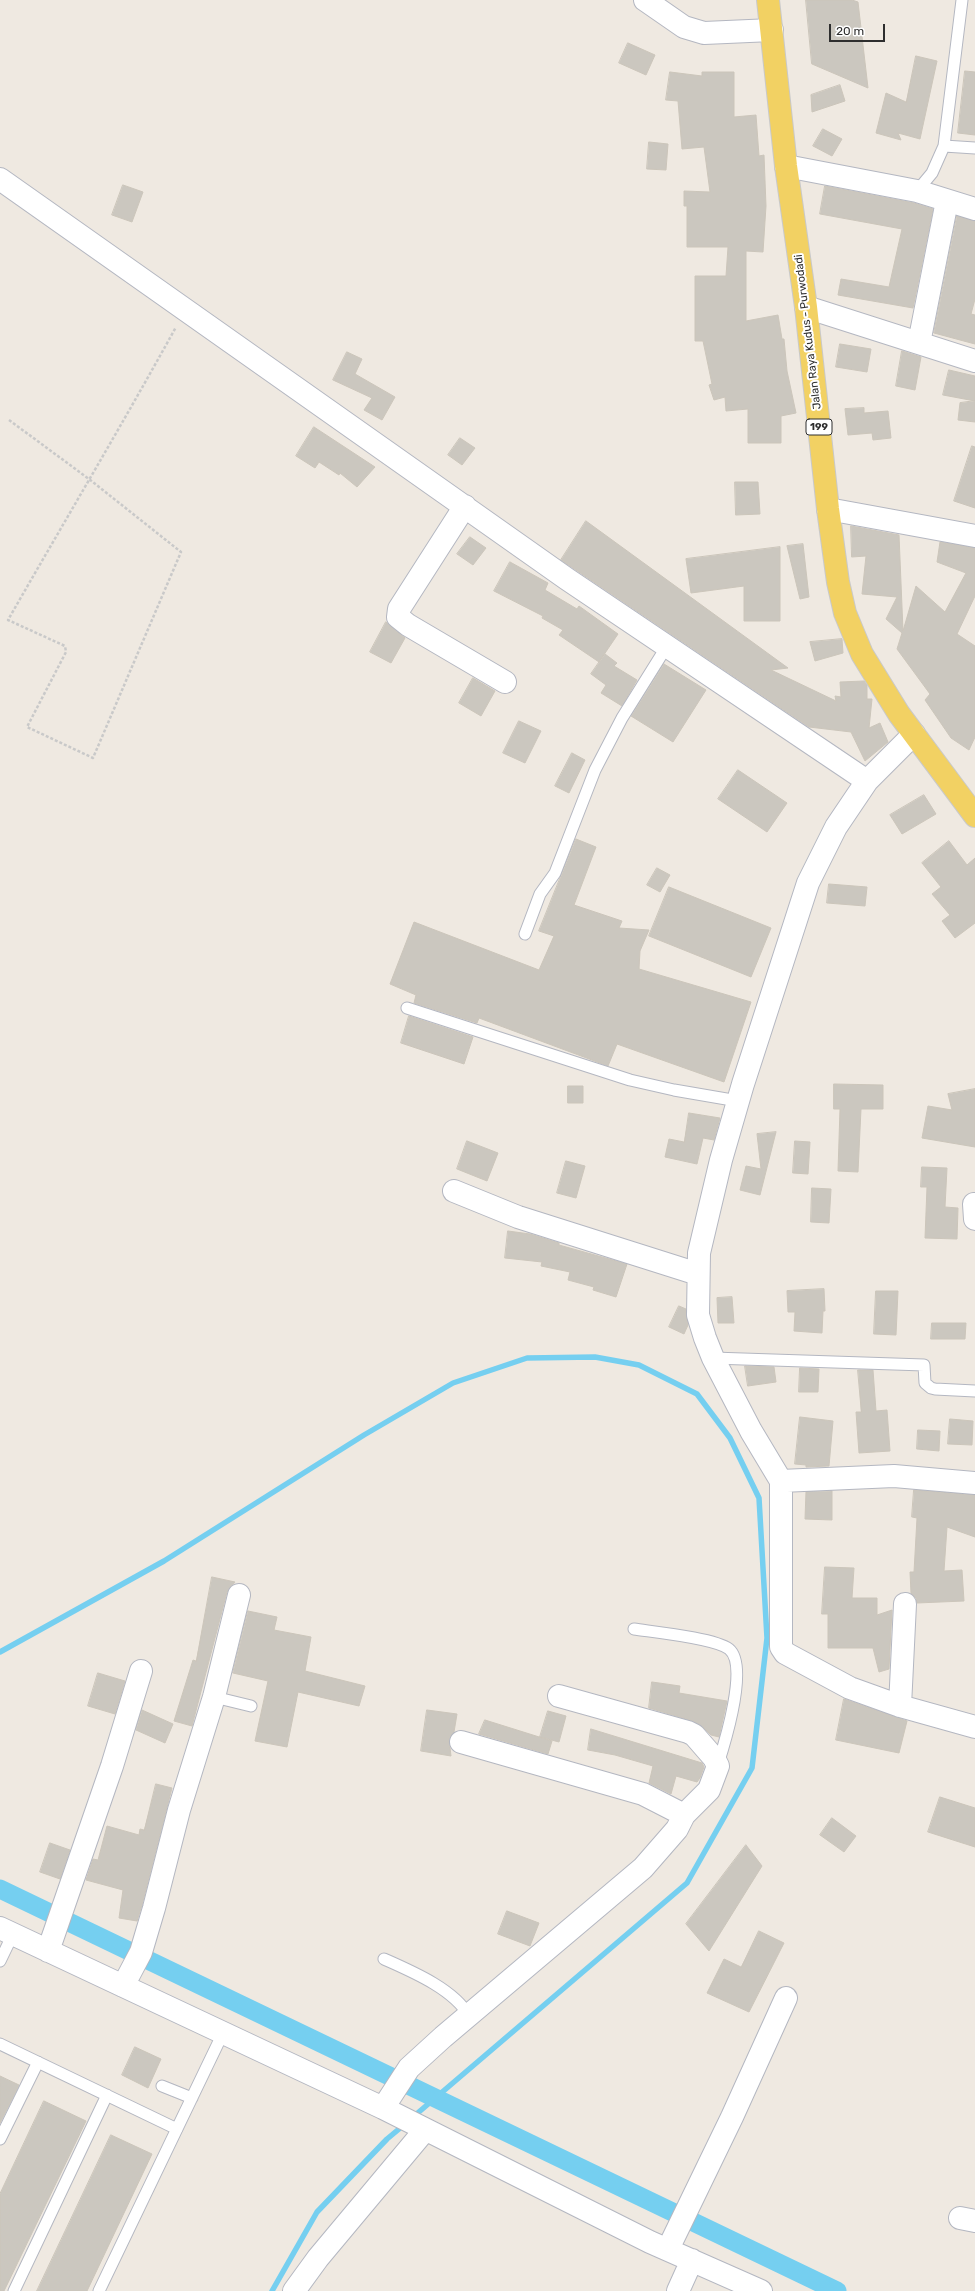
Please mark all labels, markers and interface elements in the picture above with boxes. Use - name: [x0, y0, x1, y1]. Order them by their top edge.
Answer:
- scale bar: [831, 16, 887, 42]
- text: 20 m: [836, 24, 864, 38]
- street label: Jalan Raya Kudus - Purwodadi: [792, 254, 824, 410]
- road number: 199: [806, 419, 832, 435]

